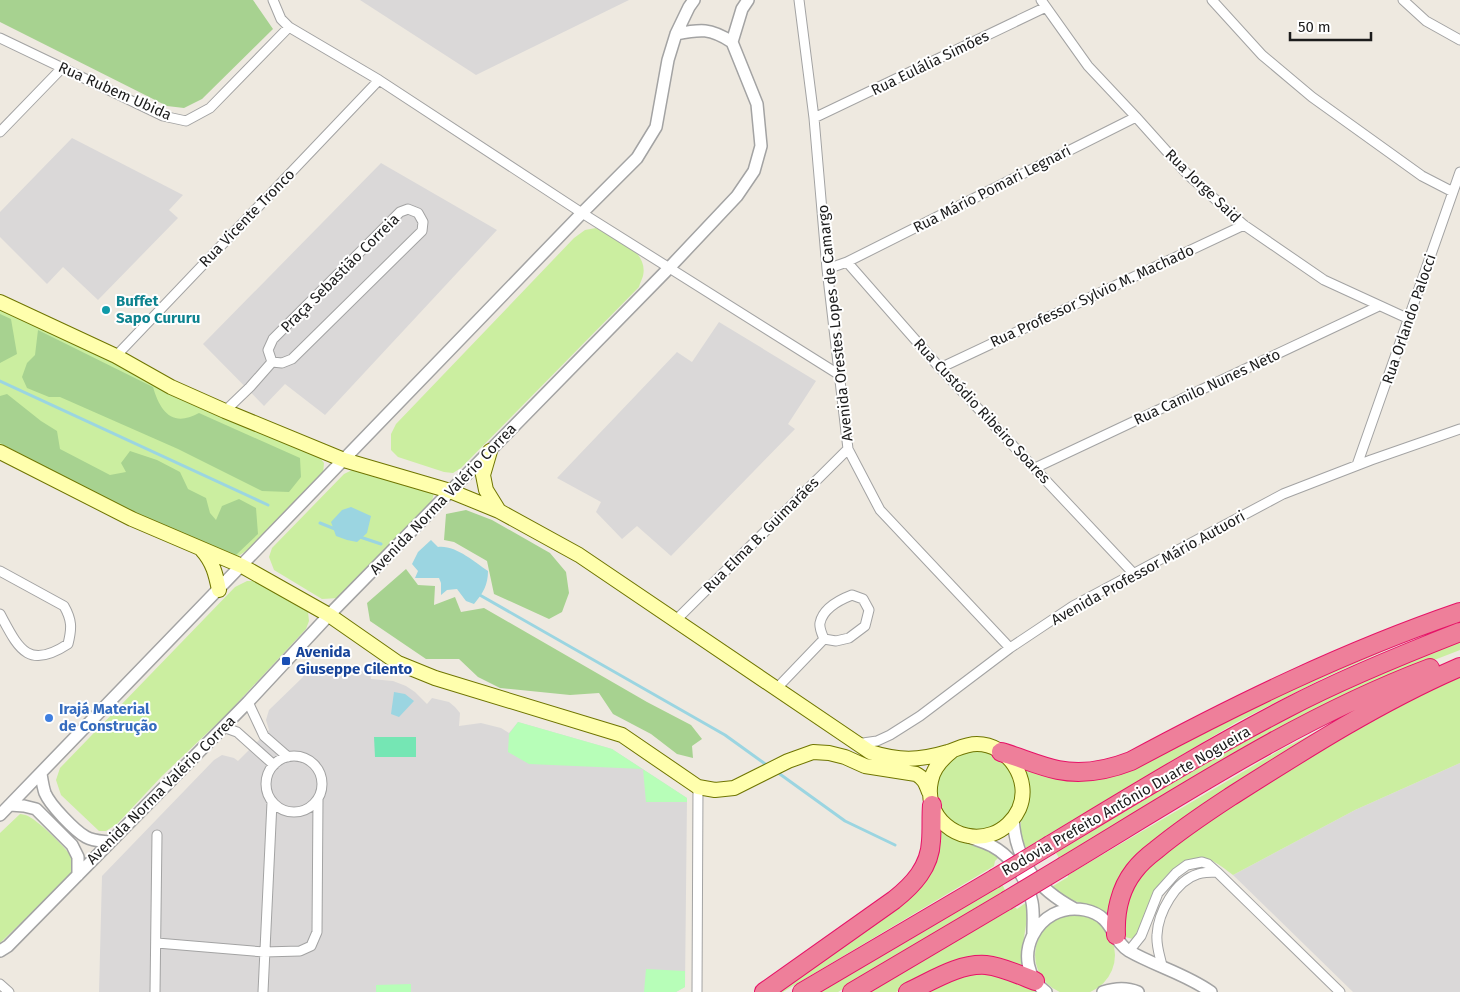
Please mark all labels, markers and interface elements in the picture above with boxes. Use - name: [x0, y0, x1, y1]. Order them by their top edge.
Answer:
- scale bar: [1290, 10, 1371, 42]
- text: 50 m: [1298, 18, 1331, 36]
- street label: Rua Eulália Simões: [868, 27, 992, 99]
- street label: Rua Rubem Ubida: [56, 58, 174, 124]
- street label: Rua Mário Pomari Legnari: [910, 141, 1074, 237]
- street label: Rua Jorge Said: [1161, 145, 1245, 227]
- street label: Rua Vicente Tronco: [196, 165, 298, 271]
- street label: Avenida Orestes Lopes de Camargo: [814, 204, 856, 442]
- street label: Praça Sebastião Correia: [277, 210, 403, 336]
- street label: Rua Professor Sylvio M. Machado: [987, 241, 1197, 351]
- street label: Rua Orlando Palocci: [1378, 252, 1440, 386]
- place label: Buffet Sapo Cururu: [116, 292, 200, 327]
- marker: Buffet Sapo Cururu: [100, 304, 112, 316]
- street label: Rua Custódio Ribeiro Soares: [910, 335, 1054, 487]
- street label: Rua Camilo Nunes Neto: [1131, 345, 1283, 429]
- street label: Avenida Norma Valério Correa: [366, 420, 520, 578]
- street label: Rua Elma B. Guimarães: [699, 473, 823, 597]
- street label: Avenida Professor Mário Autuori: [1048, 507, 1248, 629]
- place label: Avenida Giuseppe Cilento: [295, 643, 412, 678]
- marker: Avenida Giuseppe Cilento: [280, 655, 292, 667]
- place label: Irajá Material de Construção: [59, 700, 157, 736]
- marker: Irajá Material de Construção: [43, 712, 55, 724]
- street label: Avenida Norma Valério Correa: [83, 712, 239, 868]
- street label: Rodovia Prefeito Antônio Duarte Nogueira: [998, 722, 1254, 880]

